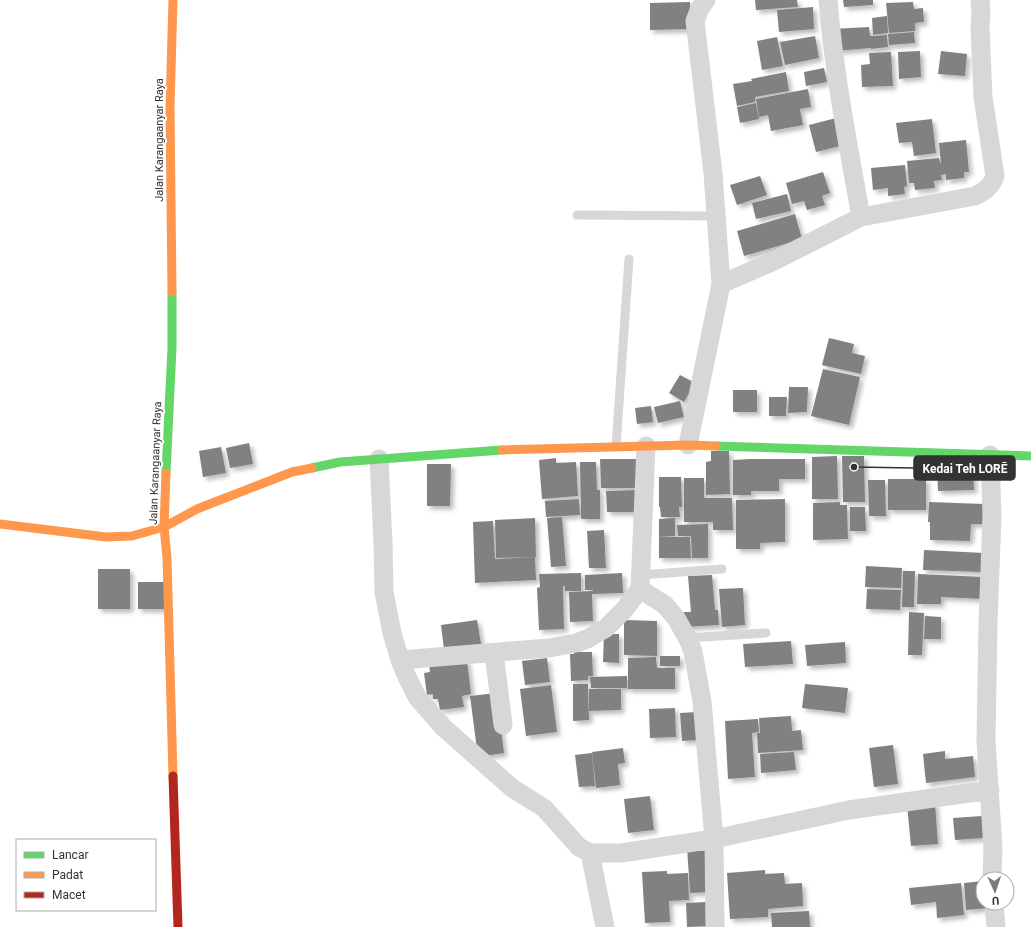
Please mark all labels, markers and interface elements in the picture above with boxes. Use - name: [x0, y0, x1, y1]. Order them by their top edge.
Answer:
- street label: Jalan Karangaanyar Raya: [153, 78, 166, 202]
- street label: Jalan Karangaanyar Raya: [147, 401, 164, 525]
- callout: Kedai Teh LORĒ: [914, 456, 1015, 480]
- text: Kedai Teh LORĒ: [923, 462, 1008, 476]
- legend: [16, 839, 156, 911]
- text: Lancar: [52, 848, 89, 862]
- text: Padat: [52, 868, 83, 882]
- north arrow: [975, 871, 1015, 911]
- text: Macet: [52, 888, 86, 902]
- text: U: [992, 894, 999, 907]

